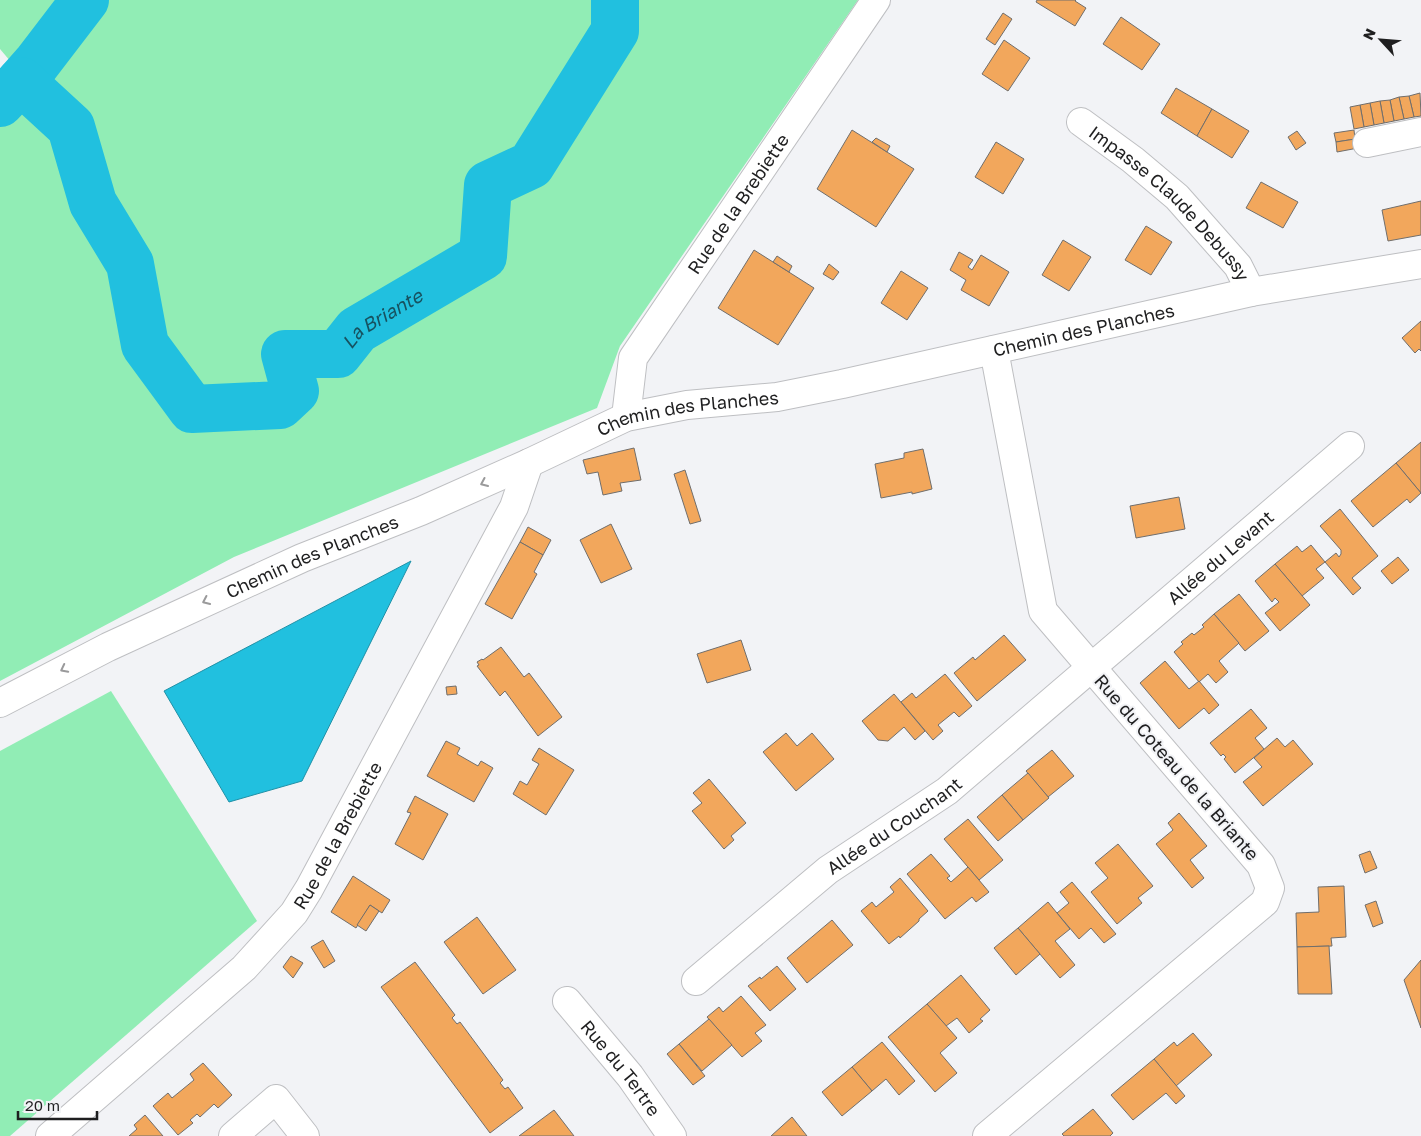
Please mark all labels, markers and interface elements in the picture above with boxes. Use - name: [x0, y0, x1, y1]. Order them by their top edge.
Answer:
- north arrow: [1356, 15, 1406, 65]
- text: N: [1359, 26, 1379, 43]
- street label: Impasse Claude Debussy: [1085, 121, 1255, 284]
- street label: Rue de la Brebiette: [682, 129, 793, 278]
- water label: La Briante: [336, 282, 428, 352]
- street label: Chemin des Planches: [991, 299, 1176, 361]
- street label: Chemin des Planches: [593, 386, 780, 440]
- one-way arrow: [480, 476, 489, 487]
- street label: Allée du Levant: [1163, 505, 1278, 609]
- street label: Chemin des Planches: [222, 510, 401, 603]
- one-way arrow: [202, 595, 211, 606]
- one-way arrow: [61, 663, 70, 673]
- street label: Rue du Coteau de la Briante: [1090, 669, 1264, 865]
- street label: Rue de la Brebiette: [288, 758, 386, 913]
- street label: Allée du Couchant: [822, 772, 966, 879]
- street label: Rue du Tertre: [577, 1015, 665, 1120]
- scale bar: [18, 1088, 96, 1120]
- text: 20 m: [25, 1096, 60, 1114]

